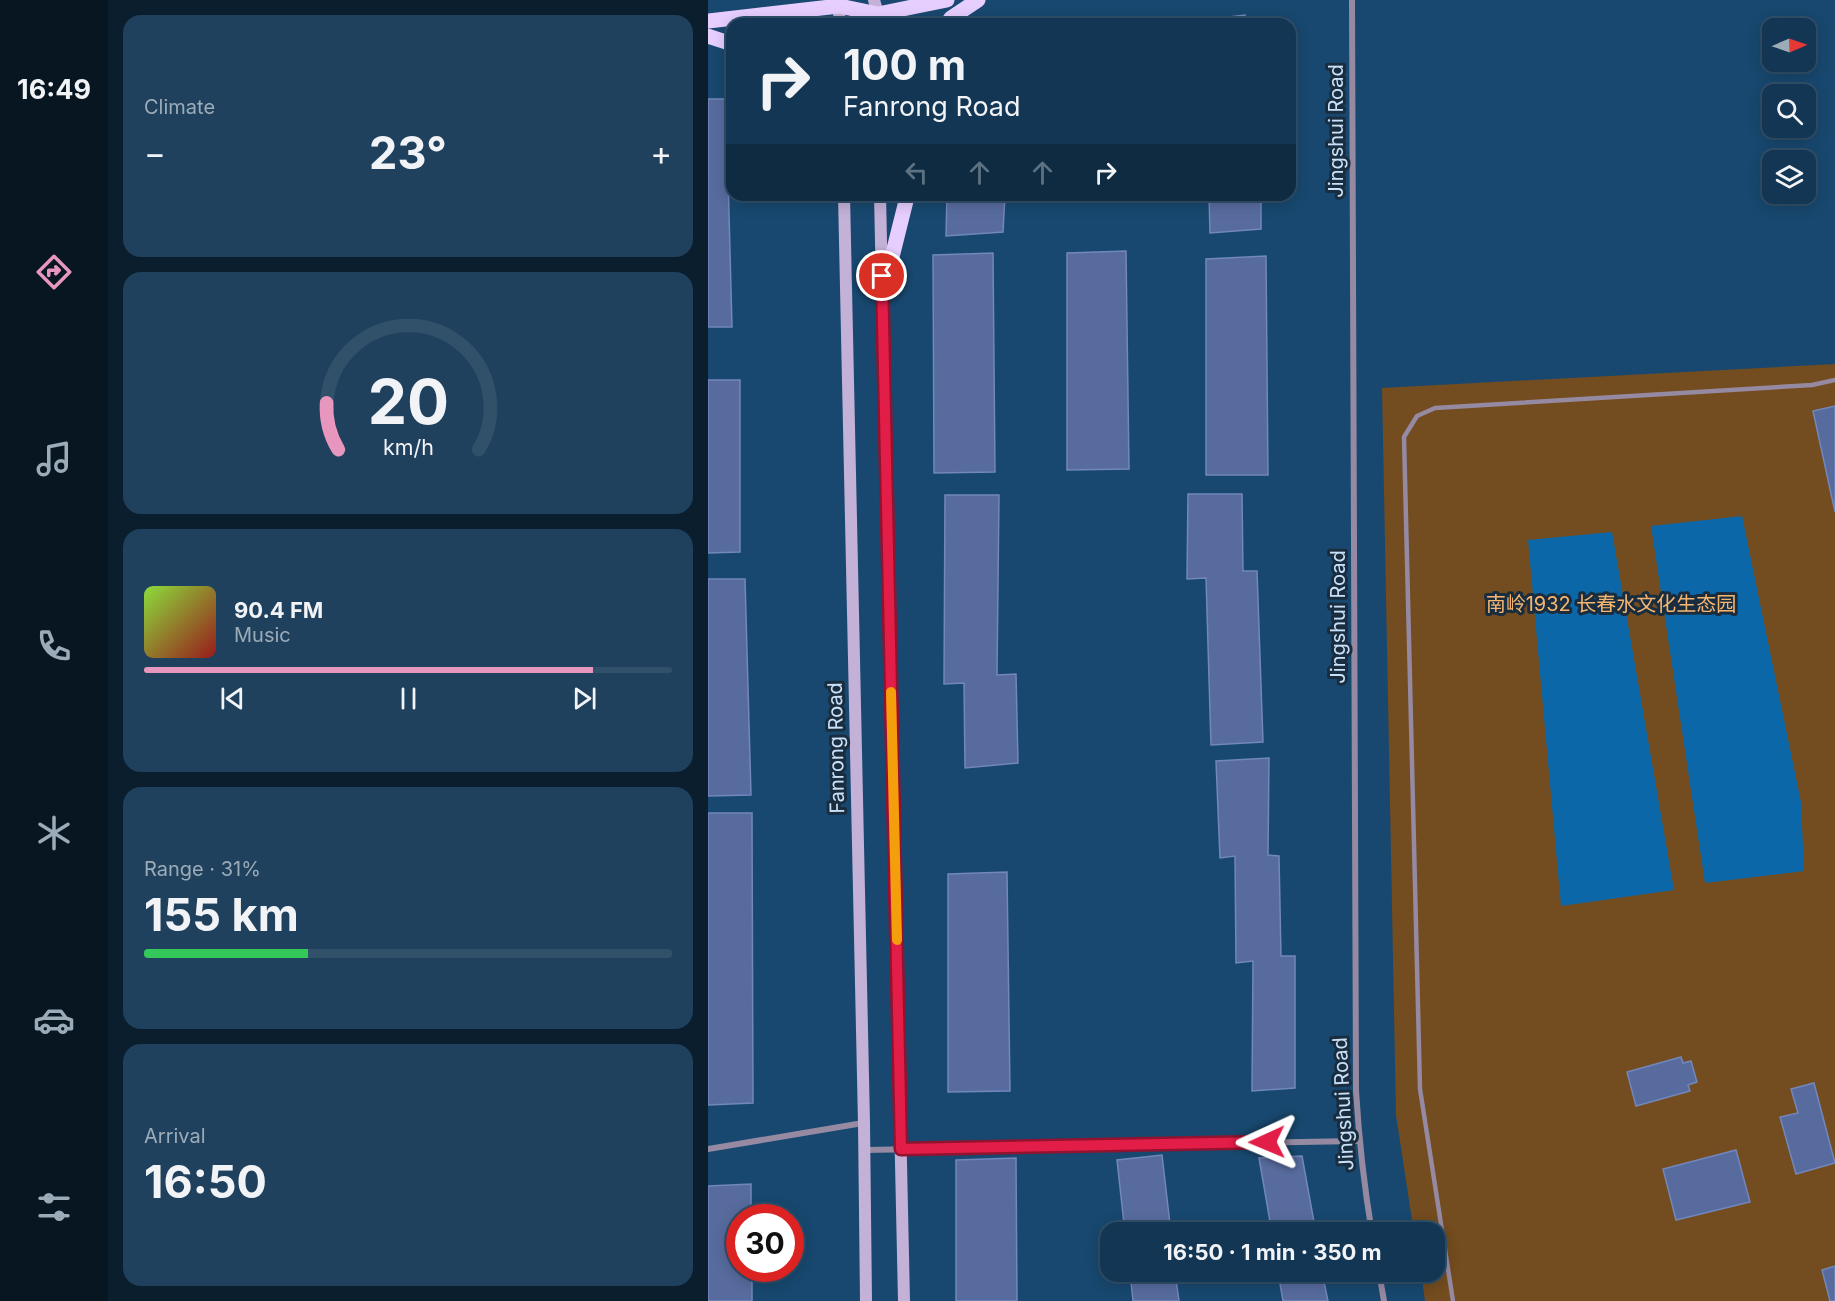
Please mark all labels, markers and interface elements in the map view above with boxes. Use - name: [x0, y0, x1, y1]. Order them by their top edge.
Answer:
- north arrow: [1762, 18, 1816, 72]
- map controls: [1762, 18, 1816, 204]
- text: 100 m: [843, 39, 966, 90]
- icon: right: [744, 42, 822, 120]
- street label: Jingshui Road: [1324, 64, 1348, 198]
- text: 16:49: [17, 73, 91, 106]
- button: search: [1762, 84, 1816, 138]
- text: Fanrong Road: [843, 90, 1021, 123]
- text: Climate: [144, 95, 215, 119]
- text: 23°: [369, 125, 447, 180]
- text: −: [144, 133, 166, 173]
- text: +: [650, 133, 672, 173]
- button: layers: [1762, 150, 1816, 204]
- icon: left: [900, 156, 933, 189]
- icon: ahead: [963, 156, 996, 189]
- icon: ahead: [1026, 156, 1059, 189]
- icon: right: [1089, 156, 1122, 189]
- pin: [856, 250, 907, 301]
- icon: directions: [33, 251, 75, 293]
- icon: arrive: [865, 259, 898, 292]
- text: 20: [367, 364, 449, 439]
- text: km/h: [383, 435, 433, 461]
- icon: music: [33, 438, 75, 480]
- street label: Jingshui Road: [1326, 550, 1350, 684]
- park label: 南岭1932 长春水文化生态园: [1486, 592, 1736, 616]
- text: 90.4 FM: [234, 597, 323, 623]
- text: Music: [234, 623, 291, 647]
- icon: phone: [33, 625, 75, 667]
- icon: previous: [216, 682, 249, 715]
- icon: pause: [392, 682, 425, 715]
- icon: next: [568, 682, 601, 715]
- street label: Fanrong Road: [823, 682, 849, 814]
- icon: climate: [33, 812, 75, 854]
- text: Range · 31%: [144, 857, 261, 881]
- text: 155 km: [144, 887, 299, 942]
- icon: car: [33, 999, 75, 1041]
- street label: Jingshui Road: [1328, 1037, 1358, 1171]
- position arrow: [1235, 1110, 1299, 1174]
- text: Arrival: [144, 1124, 206, 1148]
- text: 16:50: [144, 1154, 267, 1209]
- icon: filters: [33, 1186, 75, 1228]
- speed limit sign: 30: [726, 1204, 804, 1282]
- text: 16:50 · 1 min · 350 m: [1163, 1239, 1382, 1265]

